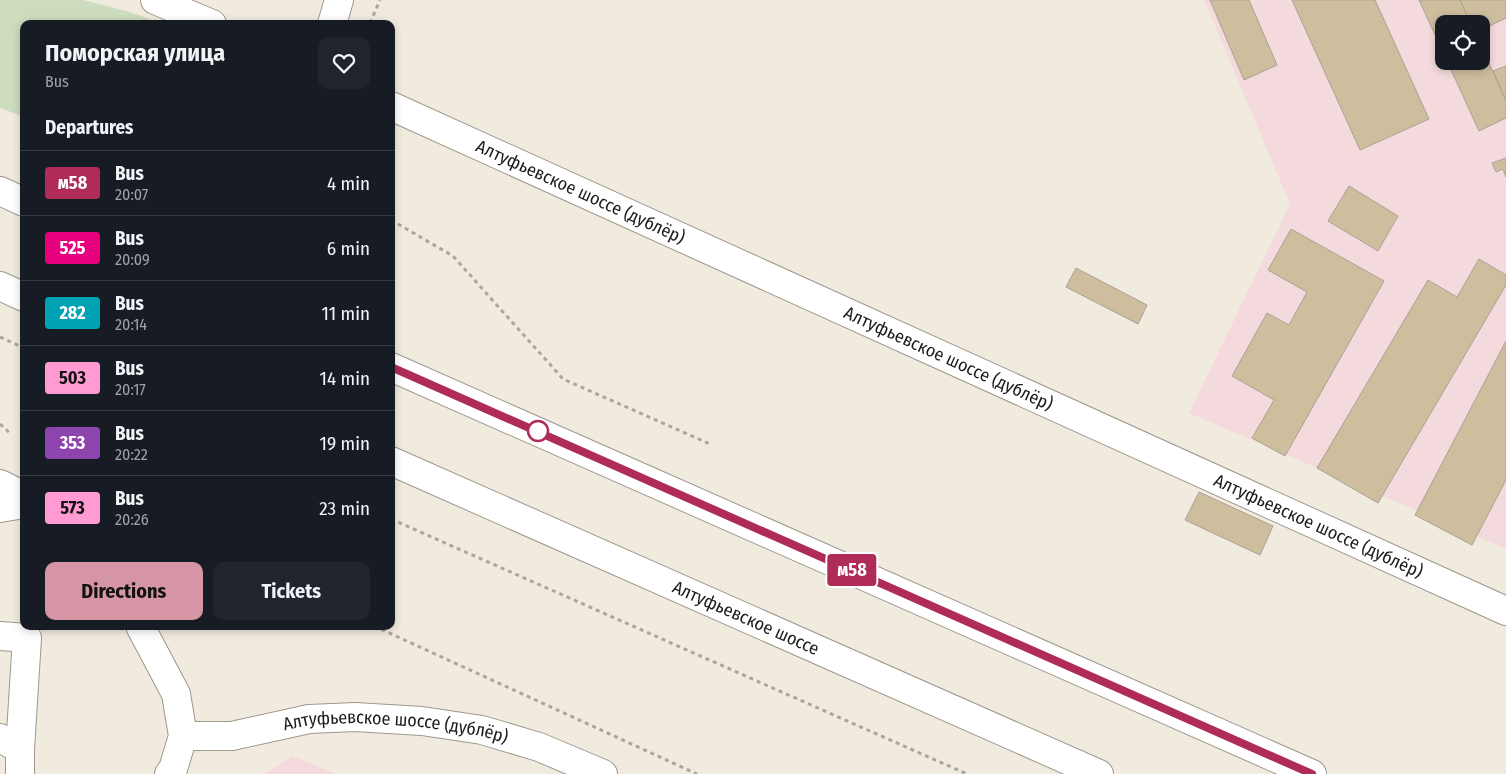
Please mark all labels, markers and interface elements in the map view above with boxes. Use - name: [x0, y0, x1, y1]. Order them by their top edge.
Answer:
- map controls: [1435, 15, 1490, 70]
- button: locate: [1435, 15, 1490, 70]
- button: heart: [318, 37, 370, 89]
- text: Поморская улица: [45, 39, 225, 67]
- text: Bus: [45, 72, 69, 91]
- text: Departures: [45, 116, 133, 139]
- street label: Алтуфьевское шоссе (дублёр): [473, 135, 688, 249]
- text: Bus: [115, 162, 144, 185]
- text: м58: [58, 172, 87, 194]
- text: 4 min: [327, 172, 370, 195]
- text: 20:07: [115, 185, 148, 204]
- text: Bus: [115, 227, 144, 250]
- text: 525: [60, 237, 85, 259]
- text: 6 min: [327, 237, 370, 260]
- text: 20:09: [115, 250, 150, 269]
- text: Bus: [115, 292, 144, 315]
- text: 282: [59, 302, 86, 324]
- text: 11 min: [322, 302, 370, 325]
- street label: Алтуфьевское шоссе (дублёр): [841, 302, 1056, 415]
- text: 20:14: [115, 315, 147, 334]
- text: Bus: [115, 357, 144, 380]
- text: 503: [59, 367, 86, 389]
- text: 14 min: [320, 367, 370, 390]
- text: 20:17: [115, 380, 146, 399]
- unlabelled marker: [527, 420, 549, 442]
- text: Bus: [115, 422, 144, 445]
- text: 353: [60, 432, 85, 454]
- text: 19 min: [319, 432, 370, 455]
- text: 20:22: [115, 445, 148, 464]
- street label: Алтуфьевское шоссе (дублёр): [1210, 469, 1426, 583]
- text: Bus: [115, 487, 144, 510]
- text: 573: [60, 497, 85, 519]
- text: 23 min: [319, 497, 370, 520]
- text: 20:26: [115, 510, 149, 529]
- line badge: м58: [823, 554, 881, 586]
- text: м58: [837, 559, 867, 581]
- button: Directions: [45, 562, 203, 620]
- button: Tickets: [213, 562, 370, 620]
- street label: Алтуфьевское шоссе: [669, 576, 823, 660]
- street label: Алтуфьевское шоссе (дублёр): [281, 706, 511, 748]

